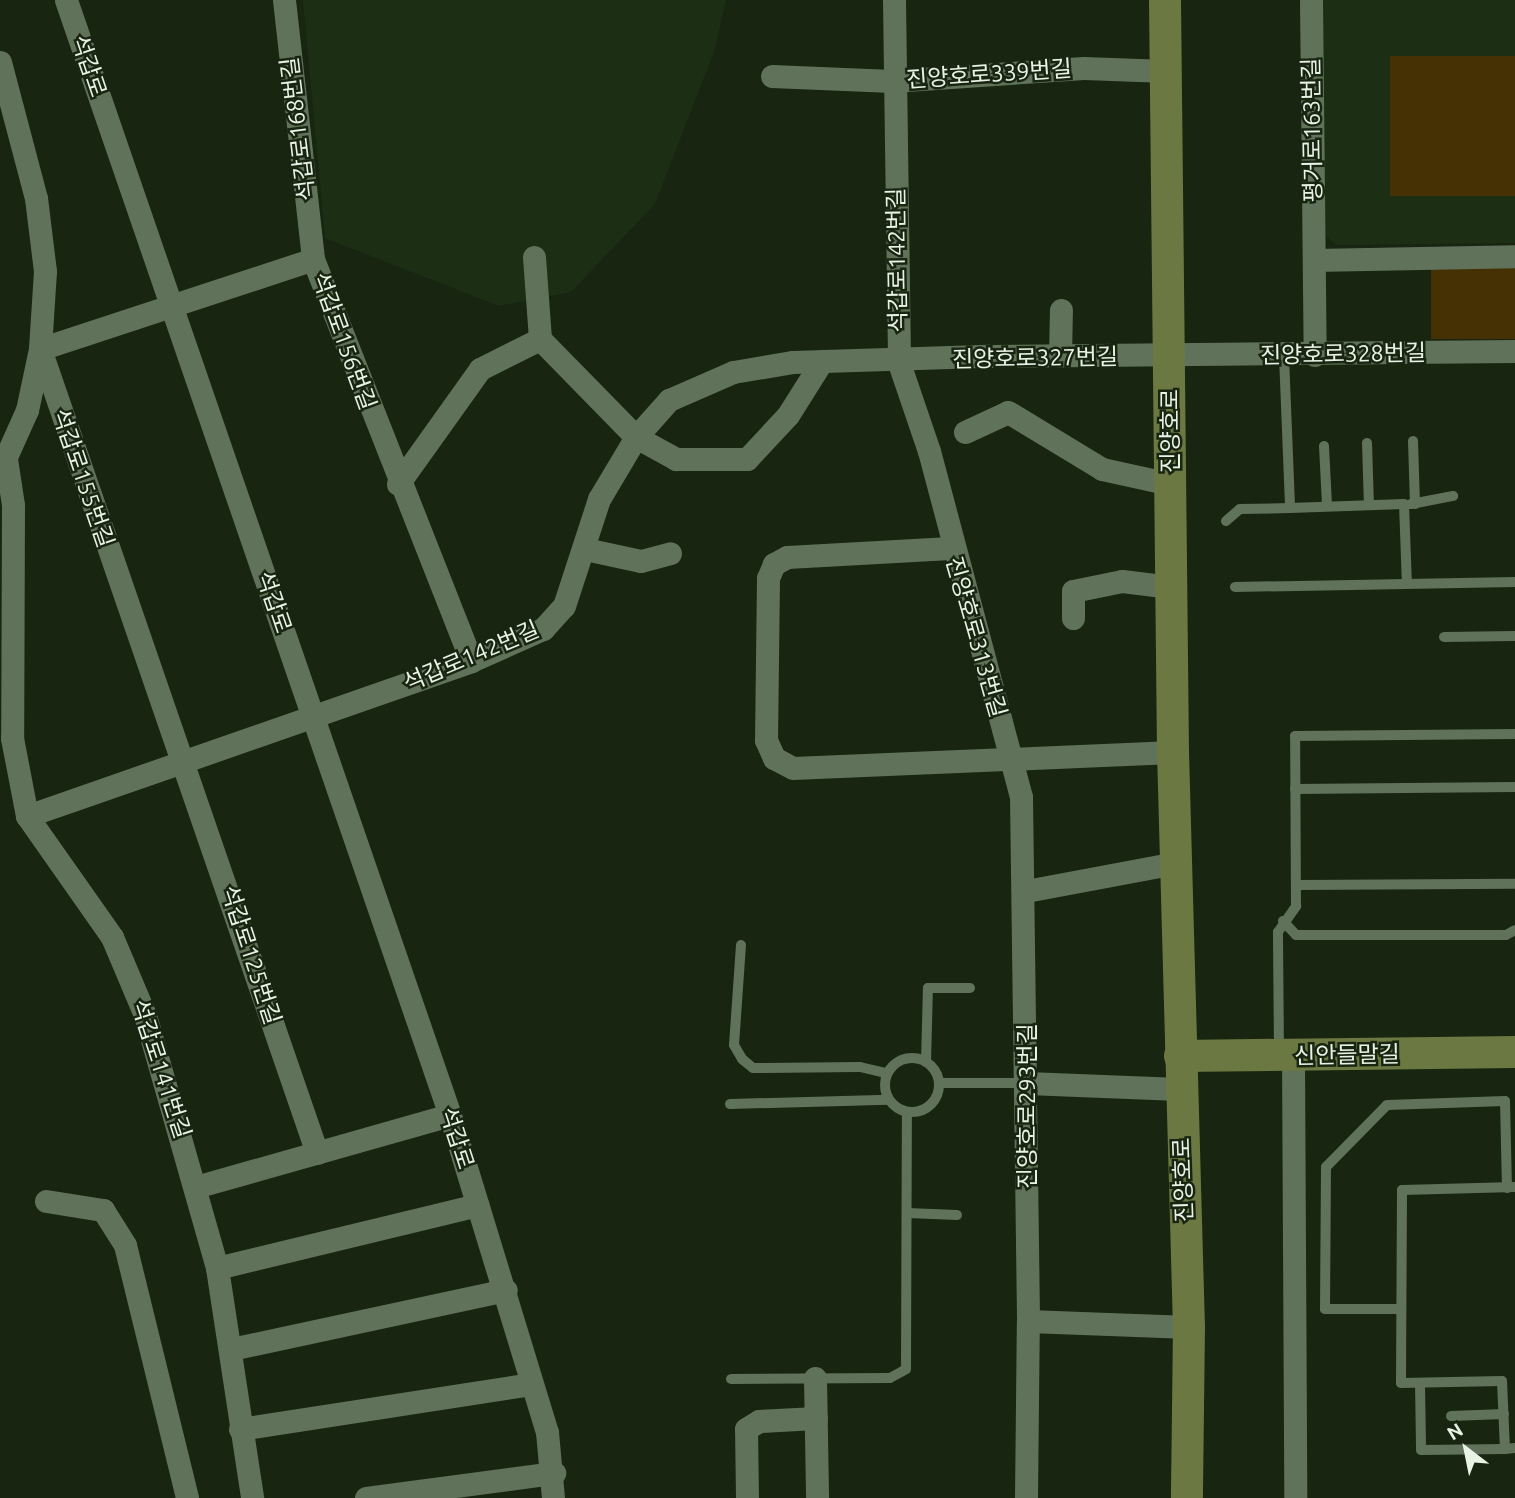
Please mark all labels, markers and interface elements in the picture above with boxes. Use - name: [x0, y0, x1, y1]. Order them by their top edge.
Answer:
- street label: 석갑로: [66, 31, 112, 101]
- street label: 진양호로339번길: [905, 54, 1073, 94]
- street label: 석갑로168번길: [275, 55, 321, 203]
- street label: 평거로163번길: [1297, 57, 1327, 203]
- street label: 석갑로142번길: [882, 187, 912, 333]
- street label: 석갑로156번길: [306, 268, 382, 414]
- street label: 진양호로328번길: [1260, 339, 1426, 369]
- street label: 진양호로327번길: [952, 343, 1118, 373]
- street label: 진양호로: [1156, 389, 1184, 473]
- street label: 석갑로155번길: [46, 405, 120, 551]
- street label: 진양호로313번길: [940, 553, 1012, 721]
- street label: 석갑로: [251, 567, 297, 637]
- street label: 석갑로142번길: [399, 615, 543, 697]
- street label: 석갑로125번길: [216, 882, 286, 1028]
- street label: 석갑로141번길: [126, 996, 196, 1142]
- street label: 진양호로293번길: [1013, 1023, 1041, 1189]
- street label: 신안들말길: [1294, 1040, 1400, 1070]
- street label: 석갑로: [434, 1104, 480, 1172]
- street label: 진양호로: [1168, 1137, 1198, 1223]
- north arrow: [1431, 1414, 1501, 1484]
- text: N: [1443, 1418, 1467, 1444]

